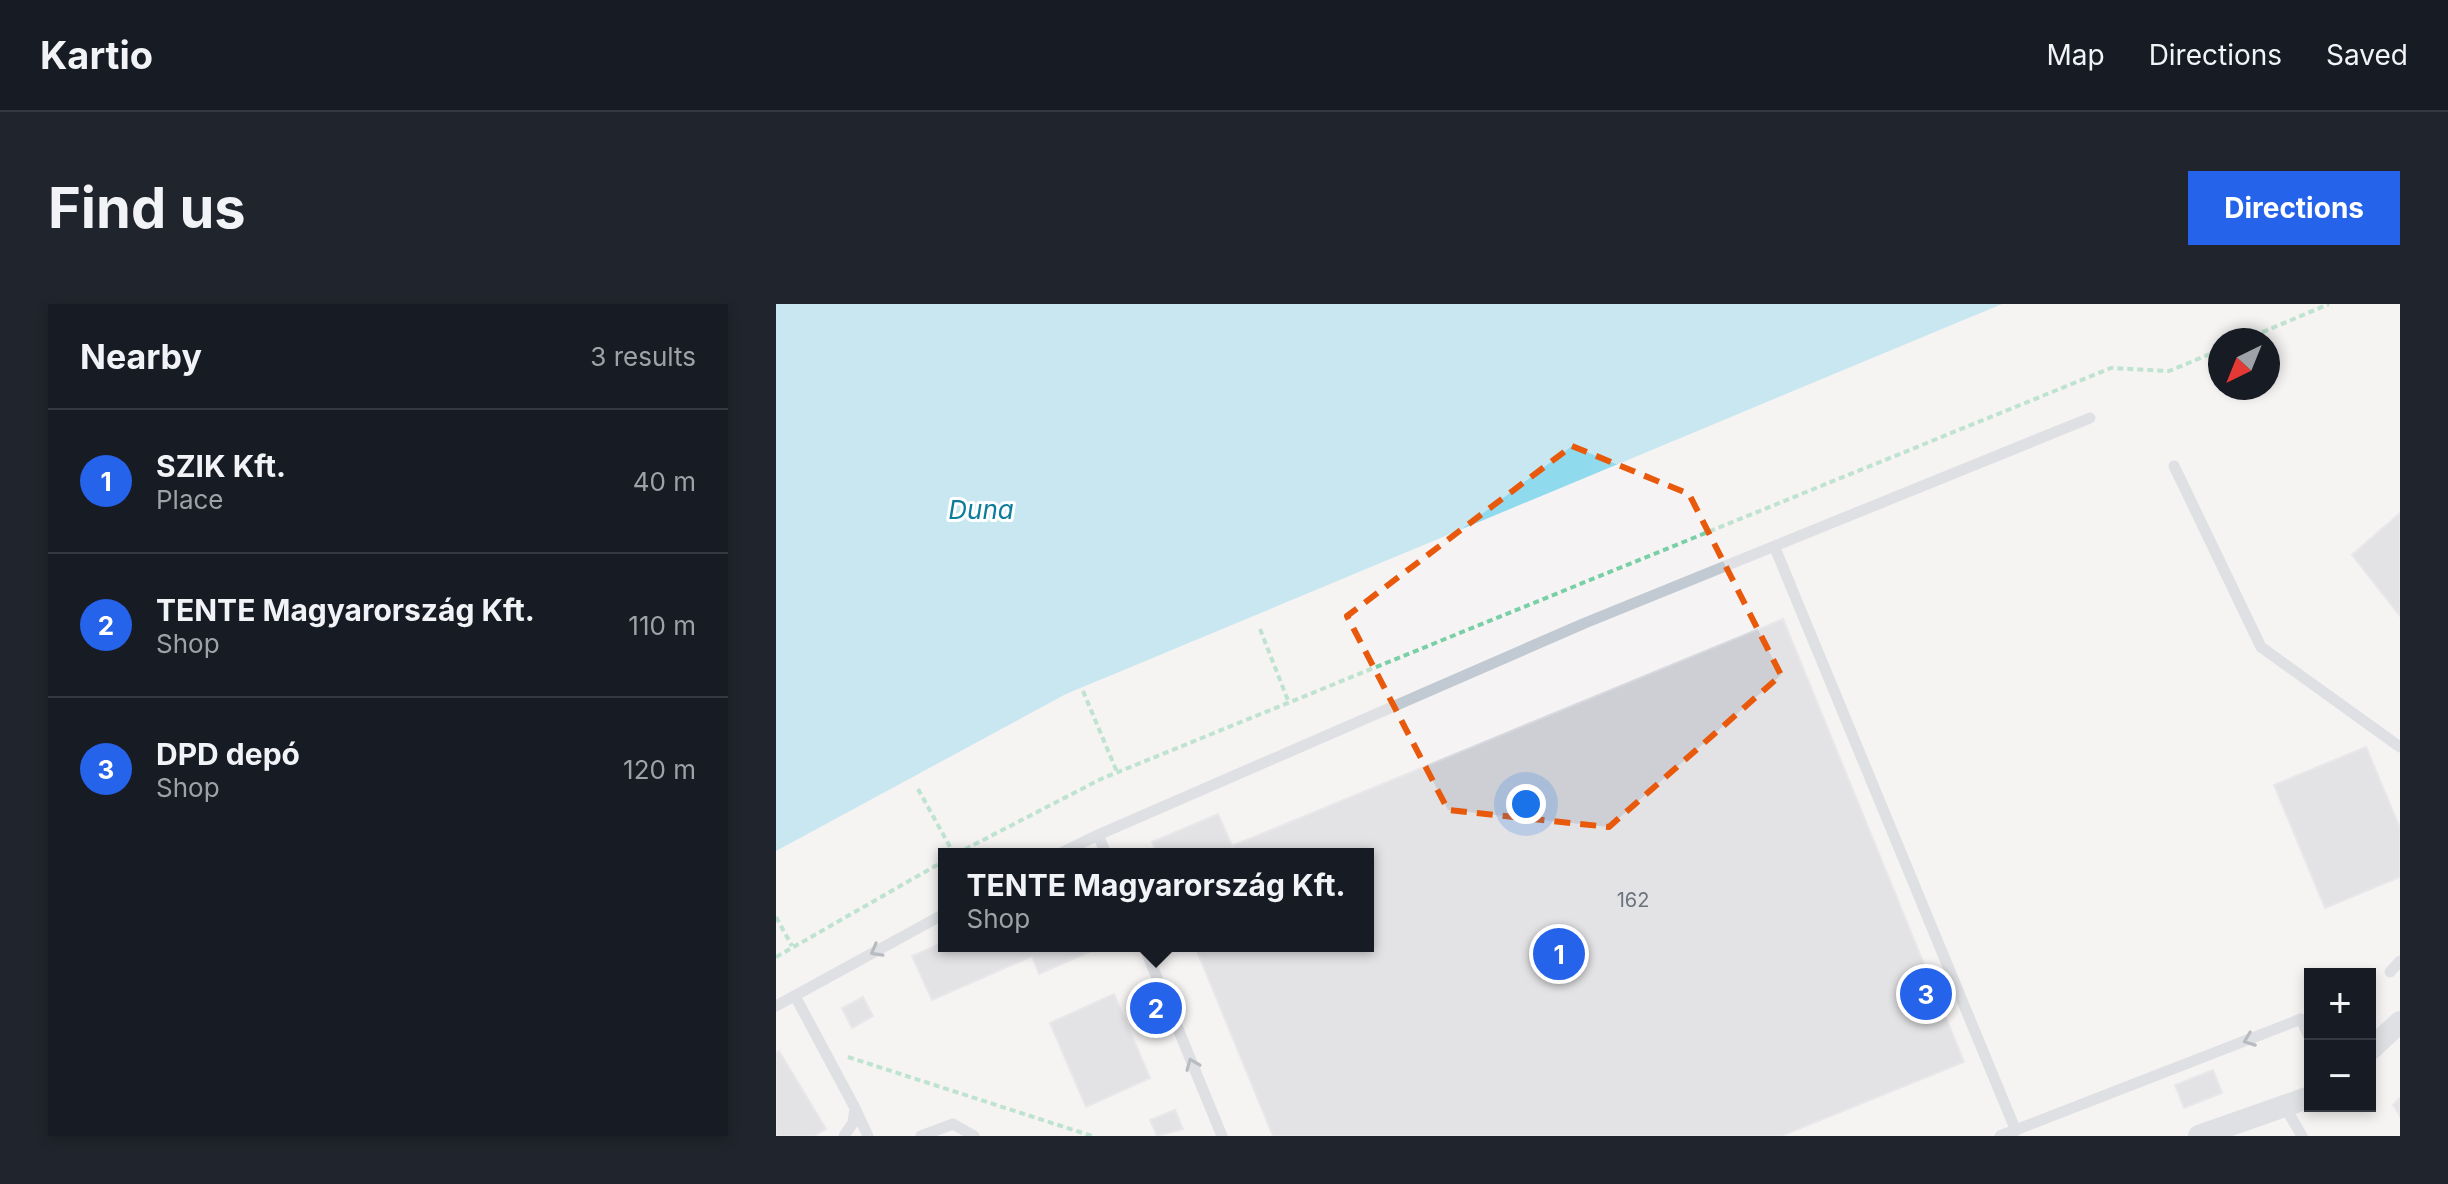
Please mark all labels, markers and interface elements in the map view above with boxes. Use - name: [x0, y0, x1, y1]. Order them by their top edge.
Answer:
- text: Kartio: [40, 32, 153, 78]
- text: Map: [2046, 38, 2105, 72]
- text: Directions: [2149, 38, 2282, 72]
- text: Saved: [2326, 38, 2408, 72]
- button: Directions: [2188, 171, 2400, 245]
- text: Find us: [48, 174, 246, 242]
- north arrow: [2208, 328, 2280, 400]
- text: Nearby: [80, 336, 202, 377]
- text: 3 results: [590, 341, 696, 372]
- text: SZIK Kft.: [156, 448, 286, 484]
- text: 1: [100, 466, 112, 497]
- text: 40 m: [633, 466, 696, 497]
- text: Place: [156, 484, 224, 515]
- water label: Duna: [948, 494, 1014, 525]
- text: TENTE Magyarország Kft.: [156, 592, 535, 628]
- text: 2: [98, 610, 114, 641]
- text: 110 m: [628, 610, 696, 641]
- text: Shop: [156, 628, 220, 659]
- text: DPD depó: [156, 736, 300, 772]
- text: 3: [98, 754, 114, 785]
- text: 120 m: [623, 754, 696, 785]
- text: Shop: [156, 772, 220, 803]
- your location: [1506, 784, 1546, 824]
- popup: [938, 848, 1374, 952]
- text: TENTE Magyarország Kft.: [967, 867, 1345, 903]
- house number: 162: [1617, 888, 1649, 912]
- text: Shop: [967, 903, 1030, 934]
- pin: 1: [1533, 924, 1585, 984]
- one-way arrow: [870, 941, 884, 957]
- pin: 3: [1900, 964, 1952, 1024]
- map controls: [2304, 968, 2376, 1112]
- button: +: [2304, 968, 2376, 1040]
- pin: 2: [1130, 978, 1182, 1038]
- one-way arrow: [2243, 1030, 2257, 1047]
- button: −: [2304, 1040, 2376, 1112]
- one-way arrow: [1185, 1058, 1202, 1072]

